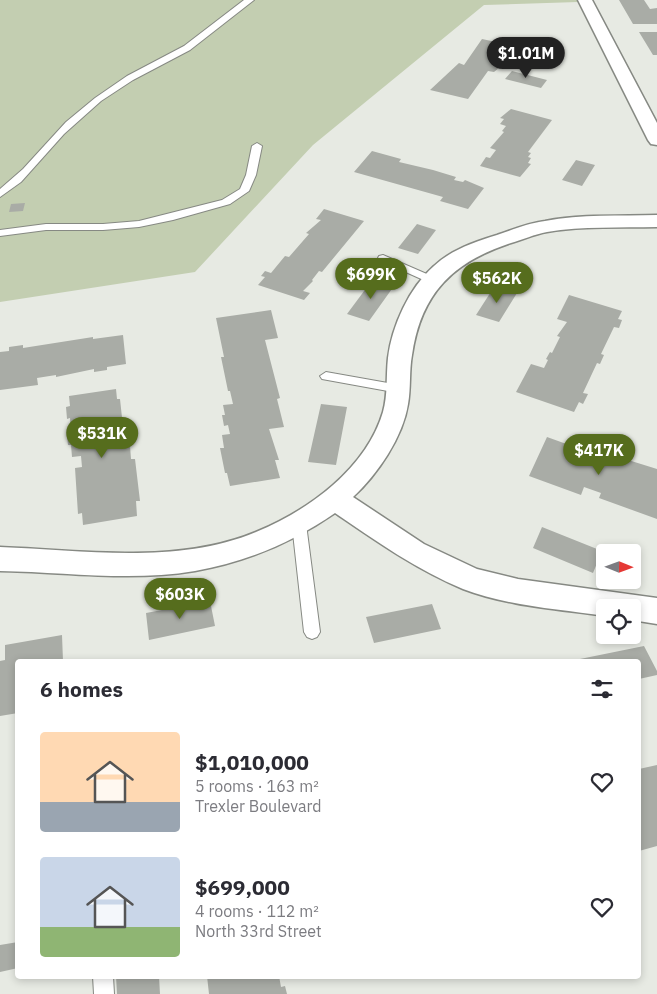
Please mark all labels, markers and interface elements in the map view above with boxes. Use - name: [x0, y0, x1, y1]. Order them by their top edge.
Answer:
- pin: $1.01M: [485, 36, 567, 79]
- text: $1.01M: [498, 43, 554, 63]
- pin: $699K: [336, 258, 406, 300]
- pin: $562K: [462, 262, 532, 304]
- text: $699K: [346, 264, 396, 284]
- text: $562K: [472, 268, 522, 288]
- pin: $531K: [67, 416, 137, 459]
- text: $531K: [77, 423, 127, 443]
- pin: $417K: [564, 434, 634, 476]
- text: $417K: [574, 440, 624, 460]
- north arrow: [596, 544, 641, 589]
- map controls: [596, 544, 641, 644]
- pin: $603K: [145, 578, 215, 620]
- text: $603K: [155, 584, 205, 604]
- button: locate: [596, 599, 641, 644]
- text: 6 homes: [40, 675, 123, 703]
- icon: filters: [588, 675, 616, 703]
- text: $1,010,000: [195, 748, 309, 776]
- icon: home: [80, 752, 140, 812]
- icon: heart: [588, 768, 616, 796]
- text: 5 rooms · 163 m²: [195, 776, 319, 796]
- text: Trexler Boulevard: [195, 796, 322, 816]
- text: $699,000: [195, 873, 290, 901]
- icon: home: [80, 877, 140, 937]
- icon: heart: [588, 893, 616, 921]
- text: 4 rooms · 112 m²: [195, 901, 319, 921]
- text: North 33rd Street: [195, 921, 322, 941]

